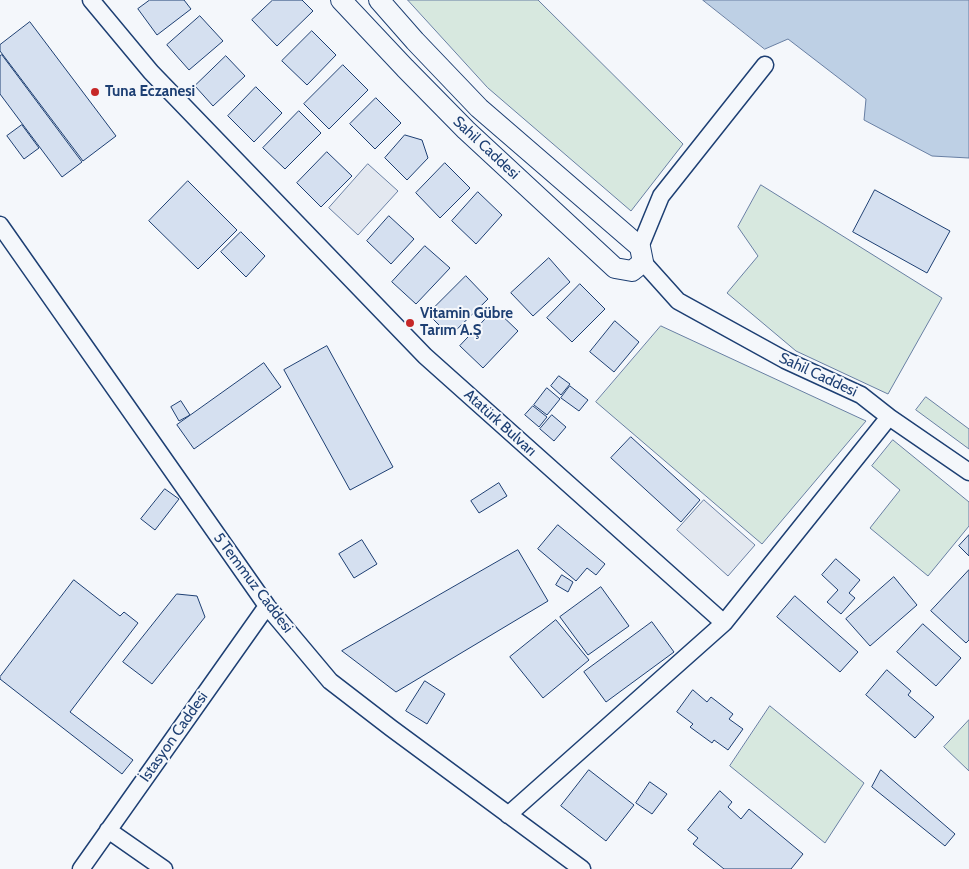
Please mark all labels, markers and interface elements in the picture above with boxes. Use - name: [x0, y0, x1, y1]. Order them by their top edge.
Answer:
- place label: Tuna Eczanesi: [105, 83, 195, 101]
- marker: Tuna Eczanesi: [89, 86, 101, 98]
- street label: Sahil Caddesi: [449, 113, 523, 183]
- place label: Vitamin Gübre Tarım A.Ş: [420, 305, 513, 340]
- marker: Vitamin Gübre Tarım A.Ş: [404, 317, 416, 329]
- street label: Sahil Caddesi: [776, 349, 860, 401]
- street label: Atatürk Bulvarı: [460, 386, 540, 460]
- street label: 5 Temmuz Caddesi: [209, 529, 297, 637]
- street label: İstasyon Caddesi: [136, 688, 212, 786]

